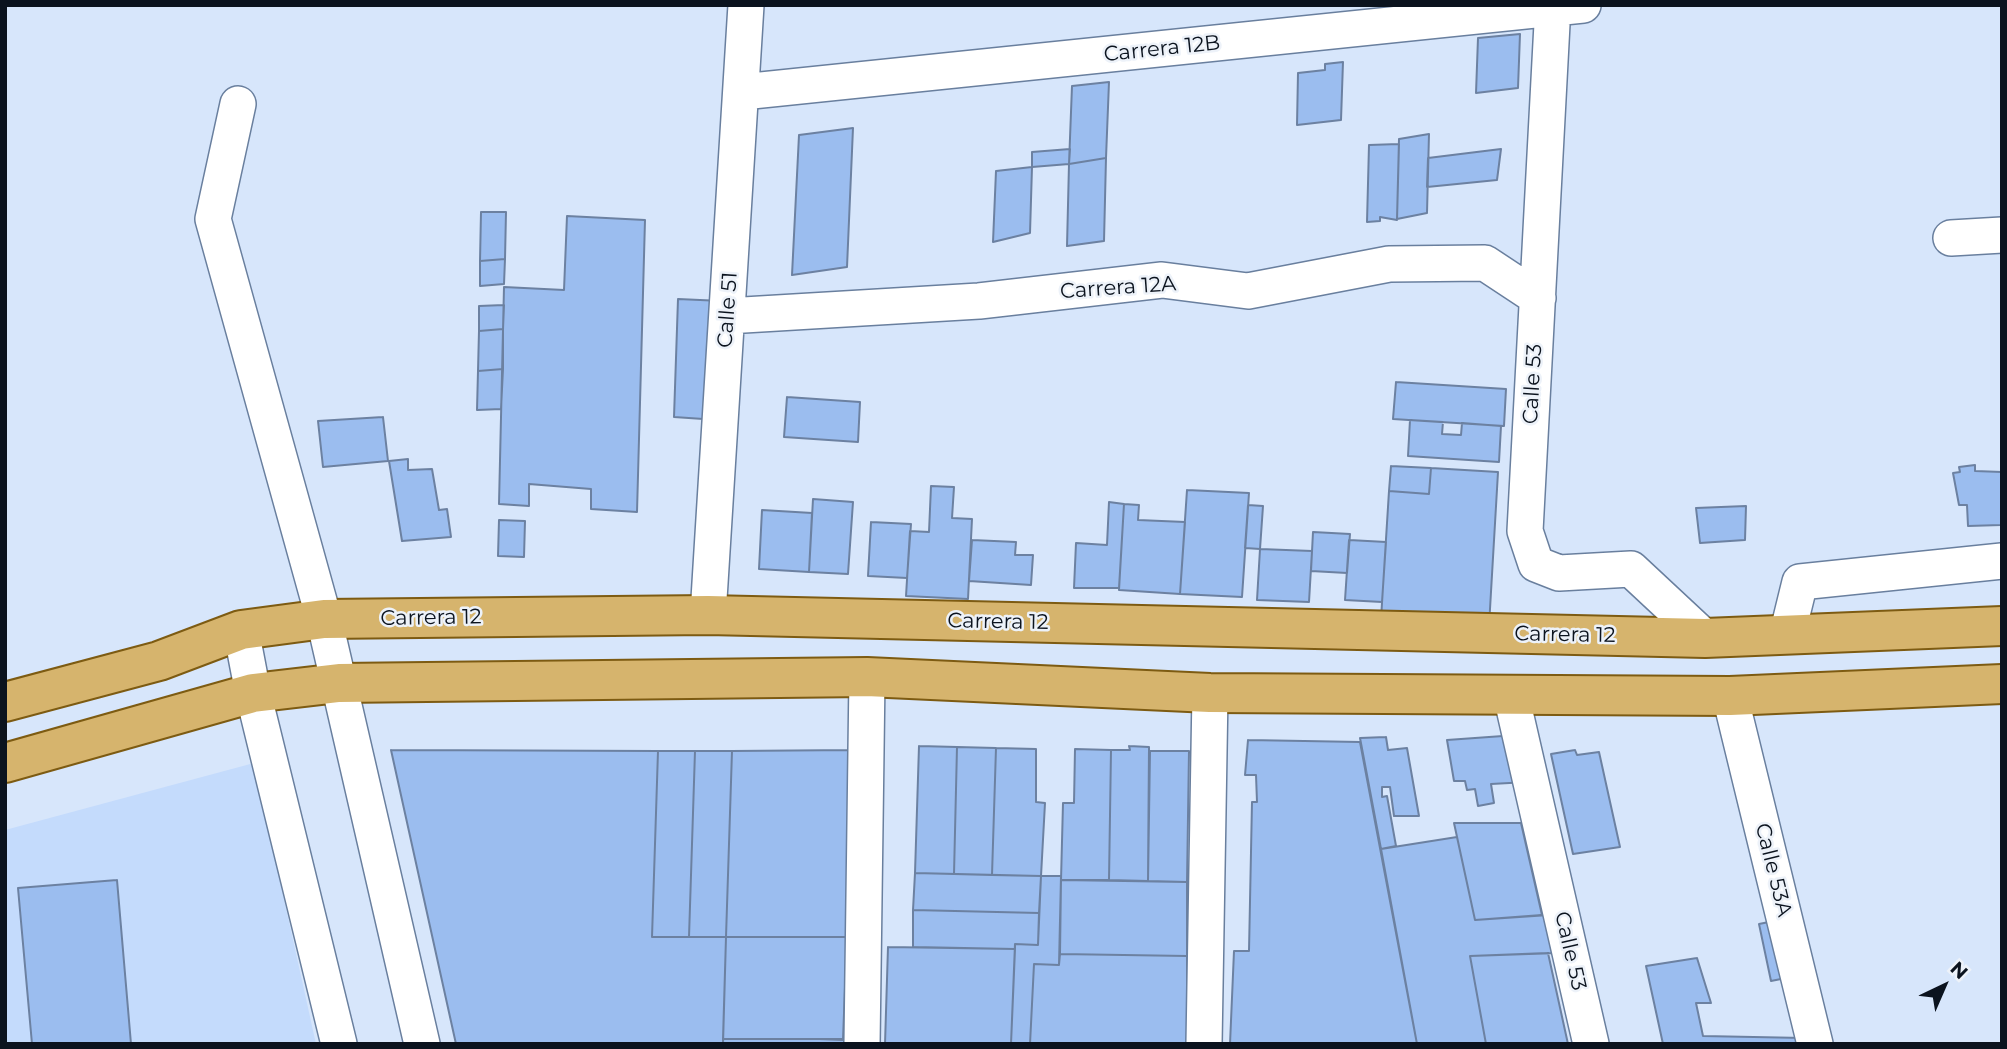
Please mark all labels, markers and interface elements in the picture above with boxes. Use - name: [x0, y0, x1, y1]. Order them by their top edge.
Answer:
- street label: Carrera 12B: [1102, 30, 1222, 68]
- street label: Calle 51: [713, 271, 743, 349]
- street label: Carrera 12A: [1059, 271, 1177, 305]
- street label: Calle 53: [1518, 343, 1548, 425]
- street label: Carrera 12: [380, 605, 482, 631]
- street label: Carrera 12: [947, 609, 1049, 635]
- street label: Carrera 12: [1514, 622, 1616, 648]
- street label: Calle 53A: [1749, 821, 1797, 919]
- street label: Calle 53: [1549, 909, 1591, 993]
- north arrow: [1909, 951, 1979, 1021]
- text: N: [1945, 957, 1972, 984]

